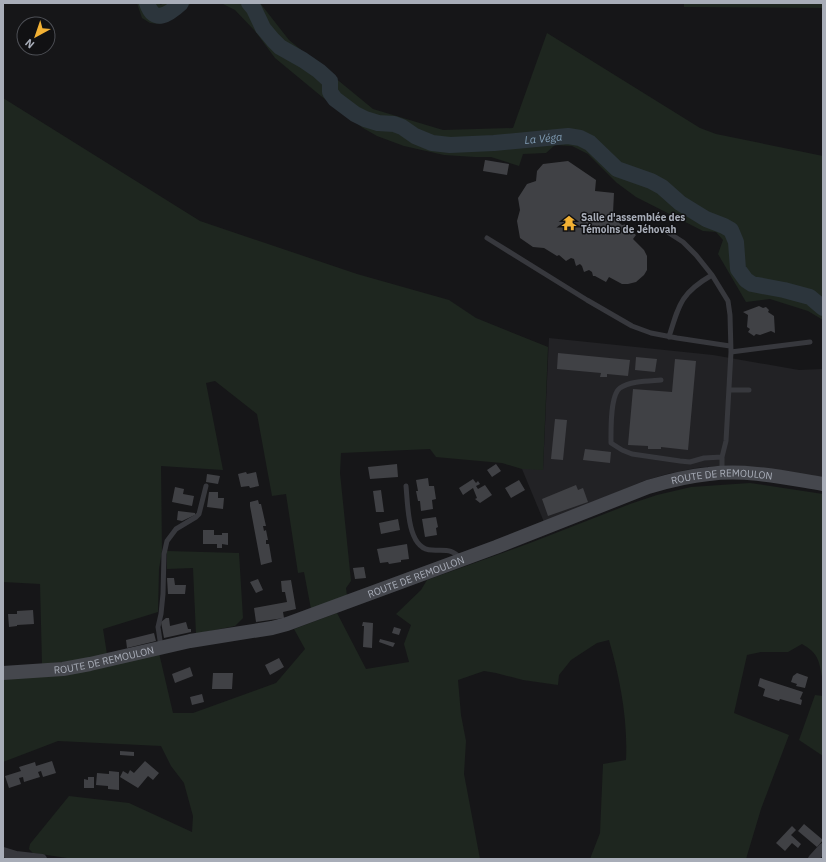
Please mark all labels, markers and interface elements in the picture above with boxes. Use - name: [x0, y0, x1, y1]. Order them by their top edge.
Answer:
- north arrow: [16, 16, 56, 56]
- text: N: [22, 36, 37, 52]
- water label: La Véga: [524, 130, 563, 147]
- place label: Salle d'assemblée des Témoins de Jéhovah: [581, 211, 685, 236]
- temple icon: Salle d'assemblée des Témoins de Jéhovah: [560, 214, 578, 232]
- street label: ROUTE DE REMOULON: [670, 467, 773, 487]
- street label: ROUTE DE REMOULON: [366, 553, 466, 601]
- street label: ROUTE DE REMOULON: [53, 643, 155, 677]

